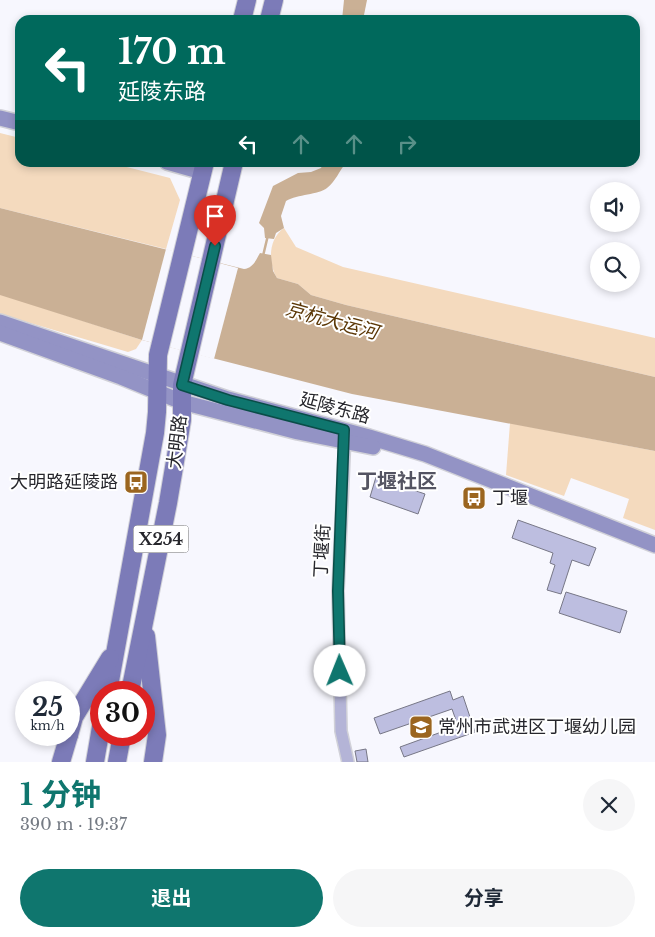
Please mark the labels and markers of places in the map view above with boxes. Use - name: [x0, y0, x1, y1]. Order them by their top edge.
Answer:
- pin: [194, 195, 236, 246]
- bus stop icon: 大明路延陵路: [123, 469, 149, 495]
- place label: 大明路延陵路: [10, 471, 118, 493]
- bus stop icon: 丁堰: [461, 485, 487, 511]
- place label: 丁堰: [492, 487, 528, 509]
- school or university icon: 常州市武进区丁堰幼儿园: [408, 714, 434, 740]
- place label: 常州市武进区丁堰幼儿园: [438, 716, 636, 738]

